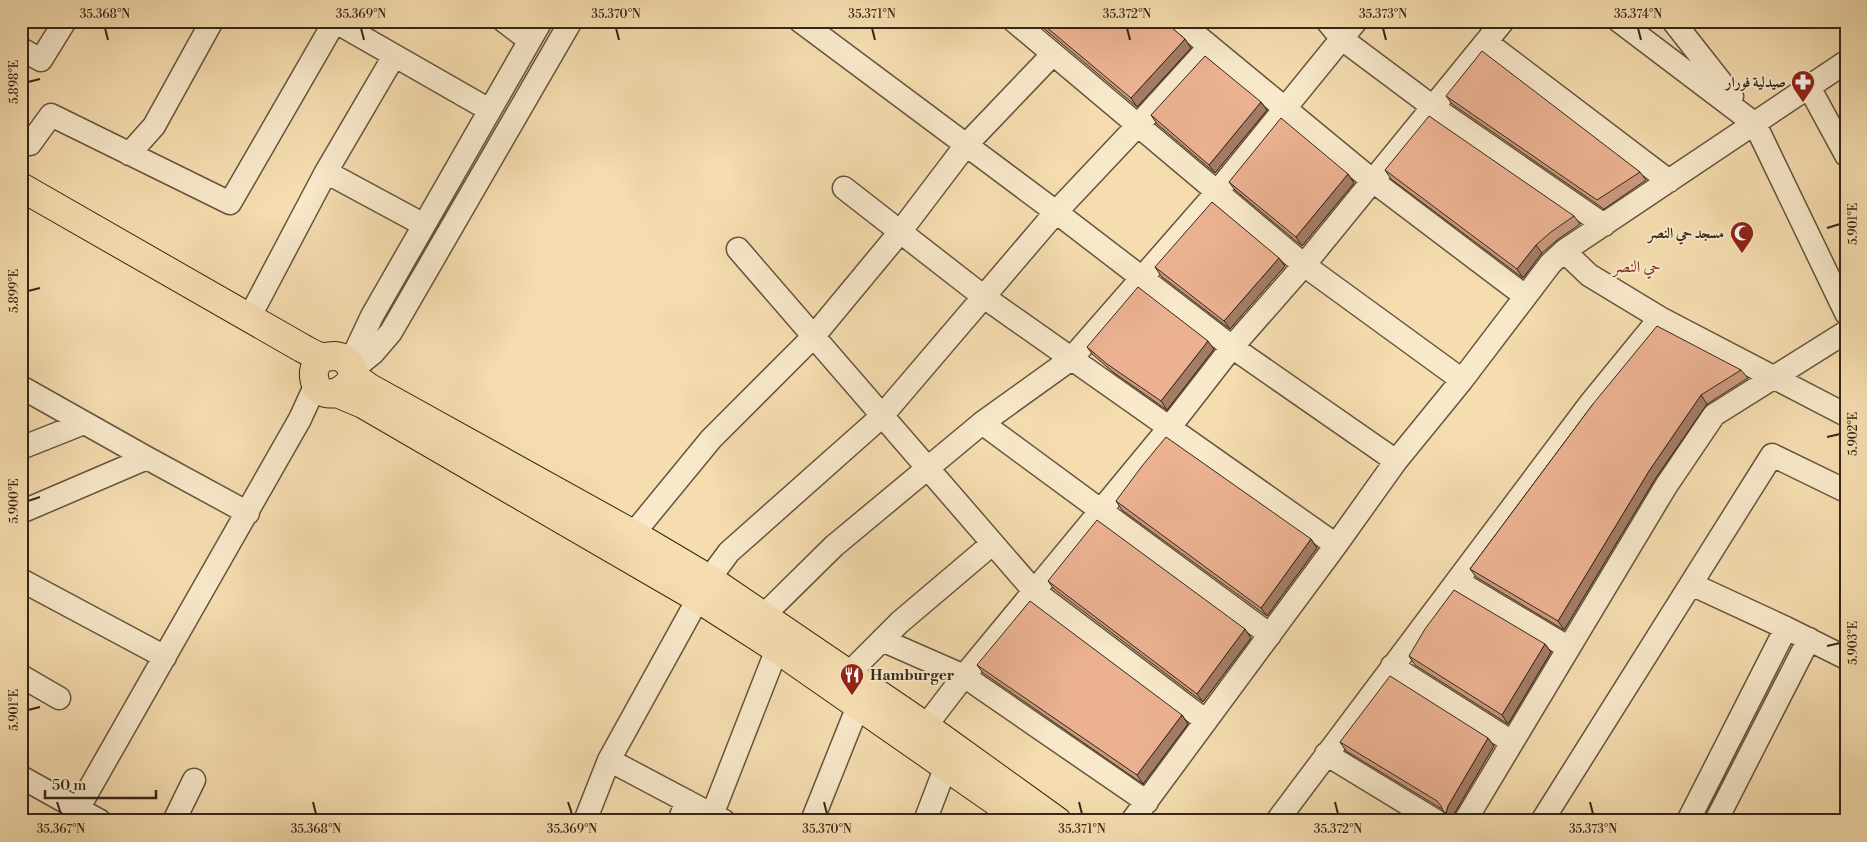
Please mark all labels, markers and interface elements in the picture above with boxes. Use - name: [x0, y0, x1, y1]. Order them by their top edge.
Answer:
- text: 35.368°N: [80, 7, 130, 22]
- text: 35.369°N: [336, 7, 386, 22]
- text: 35.370°N: [591, 7, 641, 22]
- text: 35.371°N: [848, 7, 896, 22]
- text: 35.372°N: [1103, 7, 1151, 22]
- text: 35.373°N: [1359, 7, 1407, 22]
- text: 35.374°N: [1614, 7, 1662, 22]
- text: 5.898°E: [7, 60, 22, 104]
- pharmacy icon: صيدلية فورار: [1790, 69, 1816, 103]
- place label: صيدلية فورار: [1724, 73, 1786, 92]
- text: 5.901°E: [1846, 203, 1861, 245]
- mosque icon: مسجد حي النصر: [1729, 220, 1755, 254]
- place label: مسجد حي النصر: [1646, 224, 1724, 245]
- district label: حي النصر: [1611, 257, 1661, 279]
- text: 5.899°E: [7, 269, 22, 313]
- text: 5.902°E: [1846, 412, 1861, 456]
- text: 5.900°E: [7, 478, 22, 524]
- text: 5.903°E: [1846, 621, 1861, 665]
- restaurant icon: Hamburger: [839, 662, 865, 696]
- place label: Hamburger: [870, 666, 955, 685]
- text: 5.901°E: [7, 689, 22, 731]
- scale bar: [45, 767, 156, 799]
- text: 50 m: [52, 776, 86, 795]
- text: 35.367°N: [37, 822, 85, 837]
- text: 35.368°N: [291, 822, 341, 837]
- text: 35.369°N: [547, 822, 597, 837]
- text: 35.370°N: [802, 822, 852, 837]
- text: 35.371°N: [1058, 822, 1106, 837]
- text: 35.372°N: [1314, 822, 1362, 837]
- text: 35.373°N: [1569, 822, 1617, 837]

